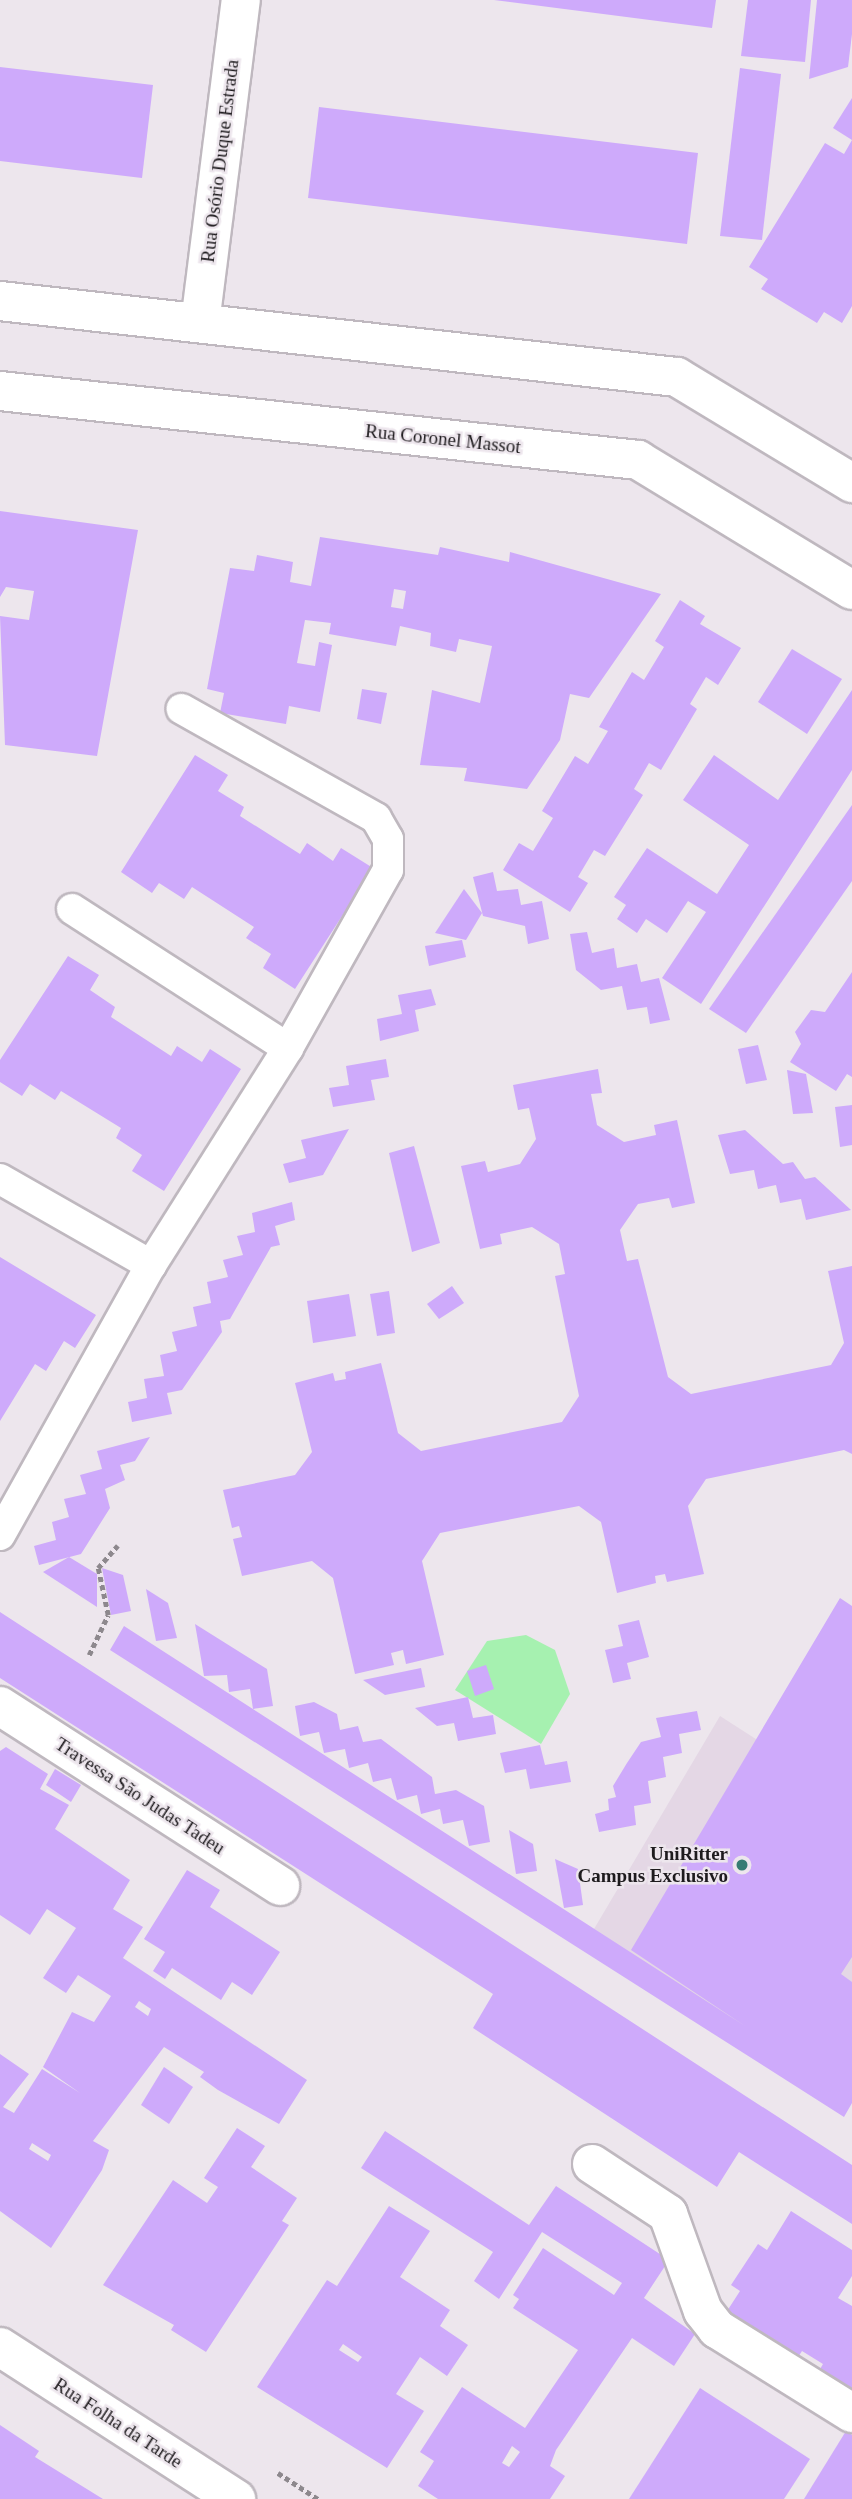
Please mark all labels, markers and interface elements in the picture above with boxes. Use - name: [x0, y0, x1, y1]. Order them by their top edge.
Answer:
- street label: Rua Osório Duque Estrada: [196, 58, 244, 264]
- street label: Rua Coronel Massot: [364, 419, 522, 459]
- street label: Travessa São Judas Tadeu: [51, 1733, 229, 1859]
- place label: UniRitter Campus Exclusivo: [578, 1843, 728, 1887]
- marker: UniRitter Campus Exclusivo: [734, 1857, 750, 1873]
- street label: Rua Folha da Tarde: [49, 2373, 187, 2473]

